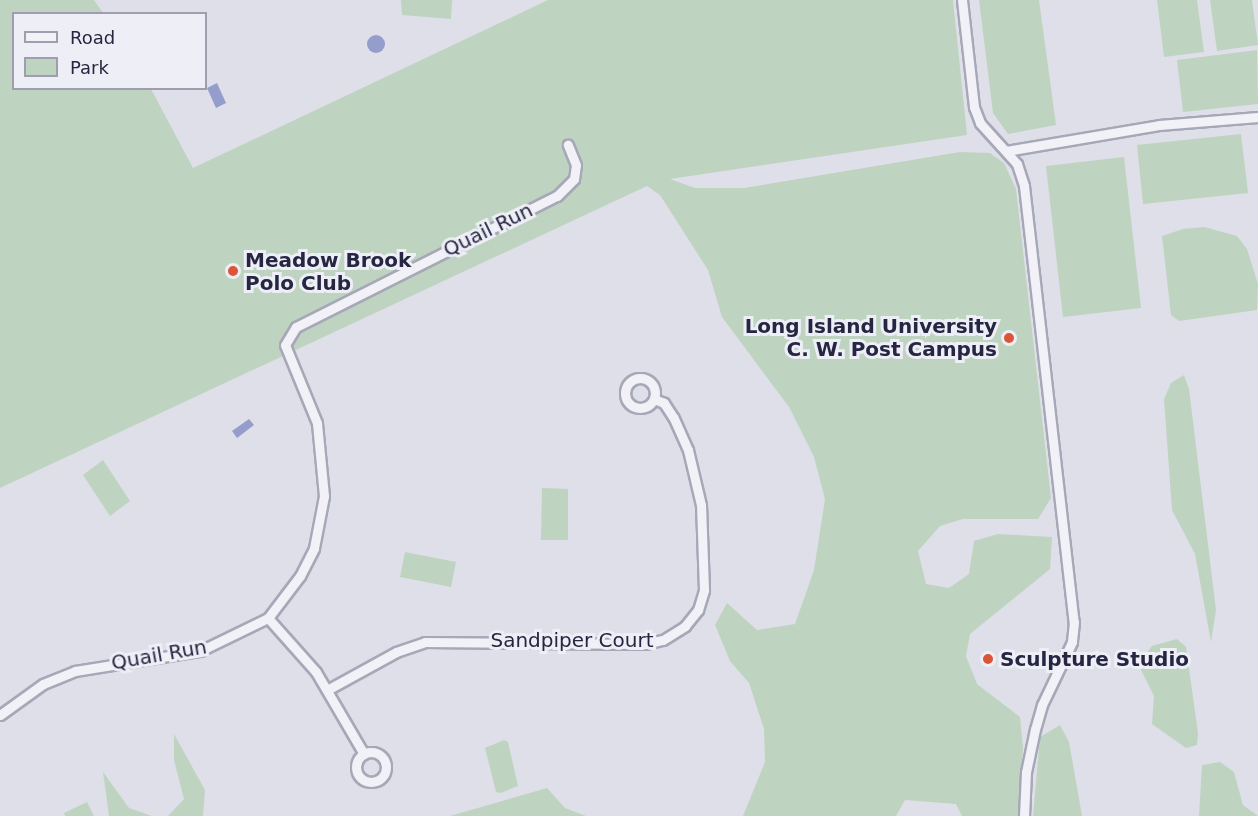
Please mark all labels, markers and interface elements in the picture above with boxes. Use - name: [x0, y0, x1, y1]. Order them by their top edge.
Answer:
- legend: [12, 12, 207, 90]
- text: Road: [70, 27, 115, 48]
- text: Park: [70, 57, 109, 78]
- street label: Quail Run: [439, 198, 537, 262]
- place label: Meadow Brook Polo Club: [245, 248, 411, 295]
- marker: Meadow Brook Polo Club: [226, 264, 240, 278]
- place label: Long Island University C. W. Post Campus: [745, 314, 997, 361]
- marker: Long Island University C. W. Post Campus: [1002, 331, 1016, 345]
- street label: Sandpiper Court: [490, 628, 654, 652]
- street label: Quail Run: [109, 635, 209, 675]
- place label: Sculpture Studio: [1000, 647, 1189, 671]
- marker: Sculpture Studio: [981, 652, 995, 666]

